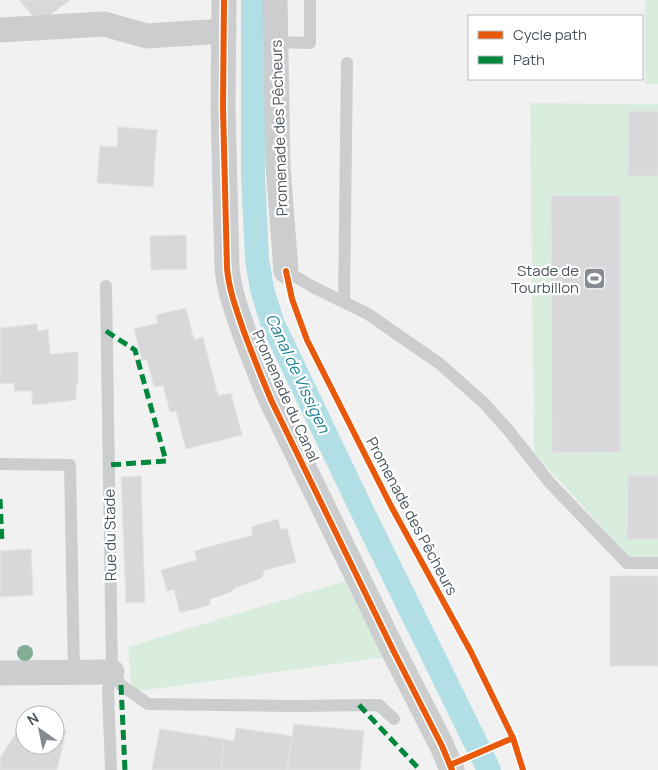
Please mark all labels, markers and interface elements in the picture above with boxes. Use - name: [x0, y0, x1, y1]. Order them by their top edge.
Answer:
- legend: [468, 15, 643, 80]
- text: Cycle path: [513, 24, 587, 45]
- street label: Promenade des Pêcheurs: [265, 39, 293, 217]
- text: Path: [513, 49, 545, 70]
- place label: Stade de Tourbillon: [511, 260, 579, 298]
- sports icon: Stade de Tourbillon: [583, 267, 607, 291]
- water label: Canal de Vissigen: [261, 310, 336, 437]
- street label: Promenade du Canal: [247, 326, 325, 466]
- street label: Promenade des Pêcheurs: [361, 433, 463, 599]
- street label: Rue du Stade: [99, 489, 121, 581]
- north arrow: [15, 705, 65, 755]
- text: N: [23, 708, 42, 729]

